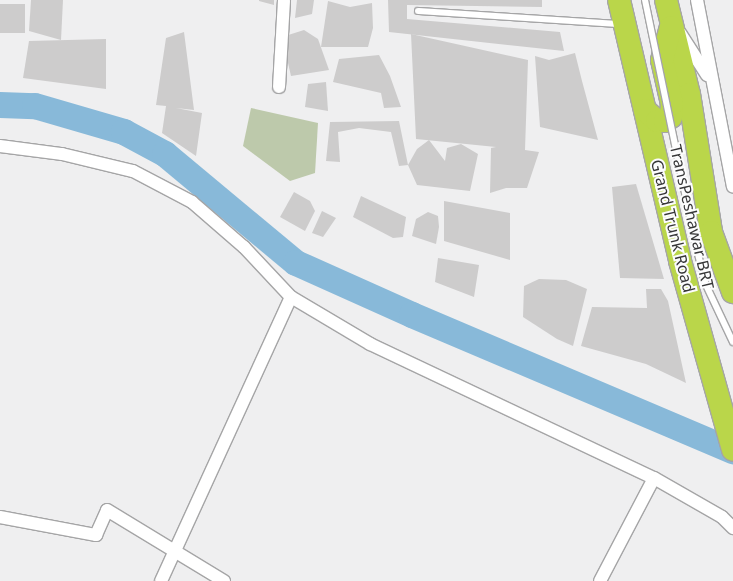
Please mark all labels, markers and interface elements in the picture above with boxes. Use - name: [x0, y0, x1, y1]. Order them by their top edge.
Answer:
- street label: TransPeshawar BRT: [666, 143, 718, 291]
- street label: Grand Trunk Road: [647, 157, 699, 295]

